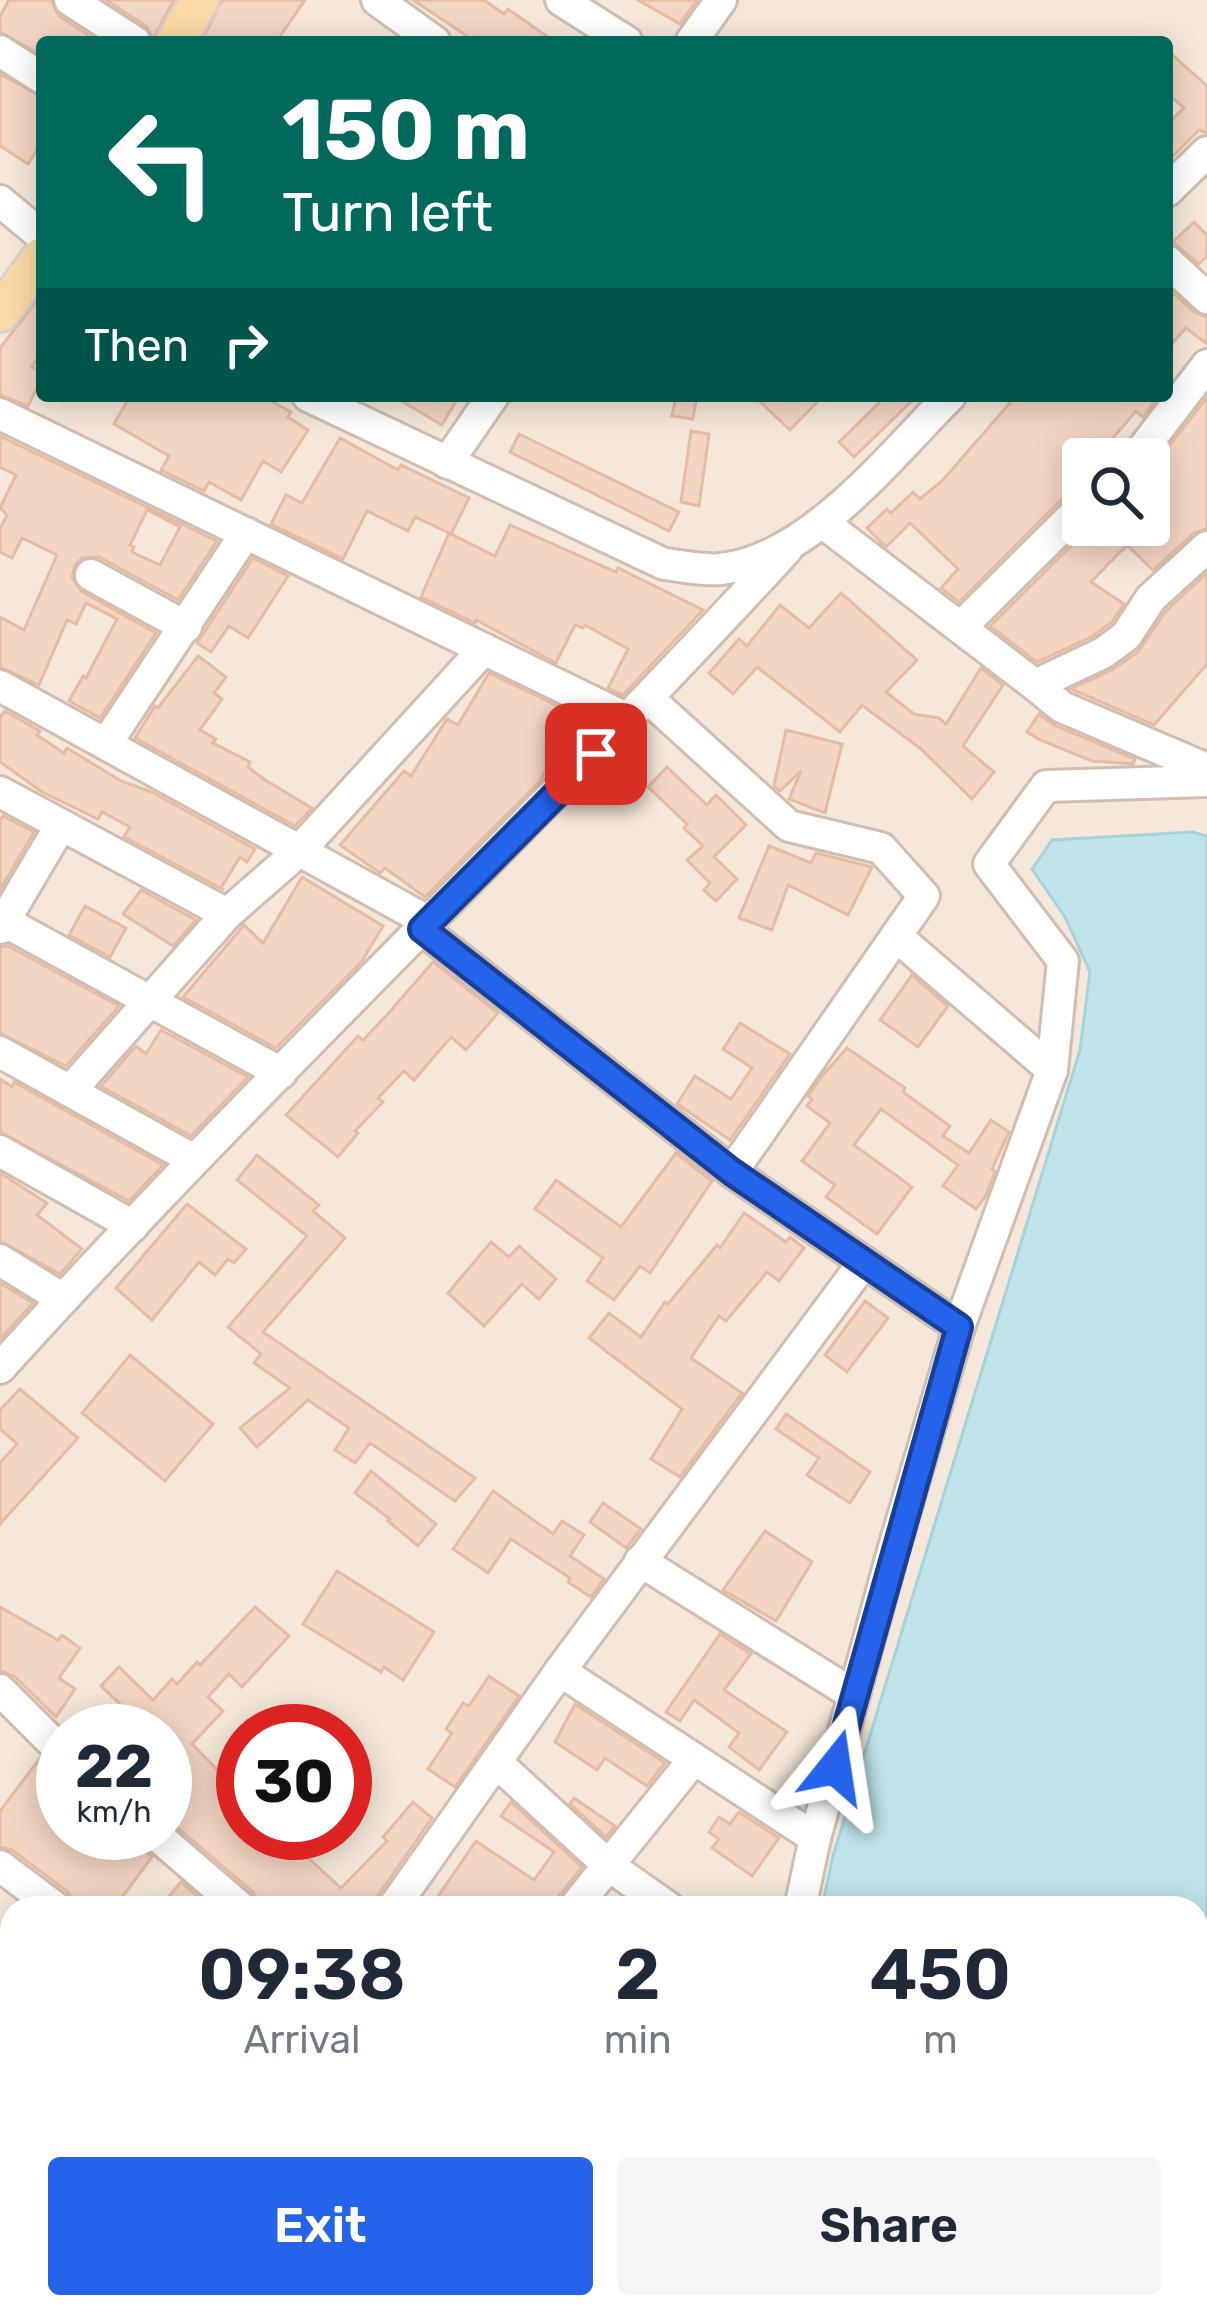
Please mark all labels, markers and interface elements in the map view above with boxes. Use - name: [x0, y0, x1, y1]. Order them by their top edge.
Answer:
- text: 150 m: [282, 80, 530, 180]
- icon: left: [84, 84, 240, 240]
- text: Turn left: [282, 181, 493, 245]
- icon: right: [213, 312, 279, 378]
- text: Then: [84, 319, 189, 372]
- map controls: [1062, 438, 1170, 546]
- button: search: [1062, 438, 1170, 546]
- pin: [545, 703, 647, 805]
- icon: arrive: [563, 721, 629, 787]
- speed limit sign: 30: [216, 1704, 372, 1860]
- position arrow: [772, 1704, 898, 1830]
- text: 22: [75, 1731, 153, 1802]
- text: km/h: [77, 1794, 151, 1830]
- text: 09:38: [198, 1932, 406, 2017]
- text: 2: [615, 1932, 661, 2017]
- text: 450: [869, 1932, 1011, 2017]
- text: Arrival: [243, 2017, 360, 2063]
- text: min: [604, 2017, 672, 2063]
- text: m: [923, 2017, 958, 2063]
- button: Exit: [48, 2157, 593, 2295]
- button: Share: [617, 2157, 1161, 2295]

